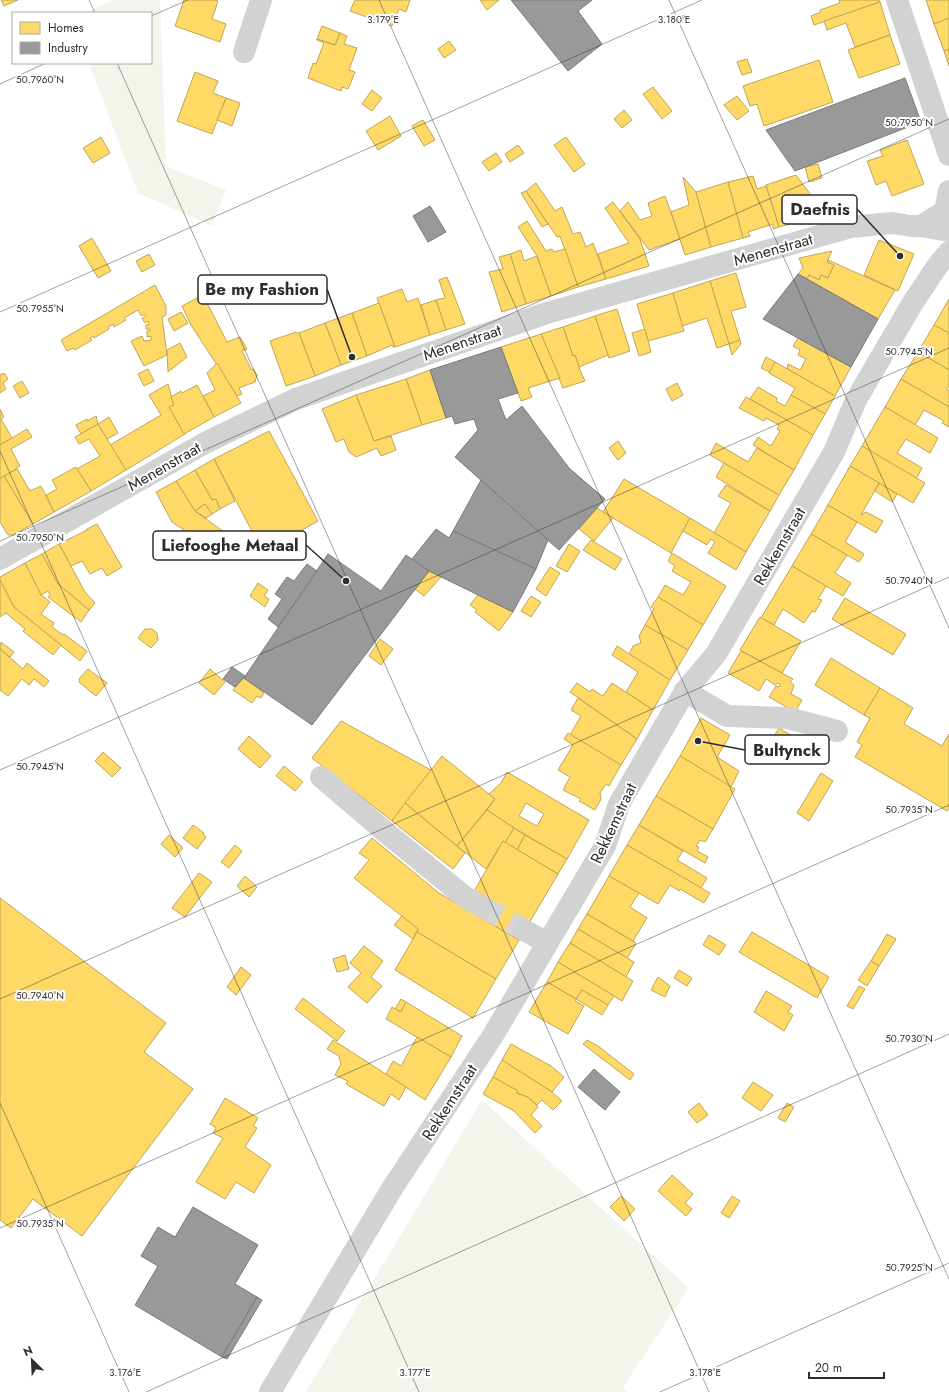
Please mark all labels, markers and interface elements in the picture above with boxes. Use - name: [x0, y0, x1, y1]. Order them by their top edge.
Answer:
- legend: [12, 12, 152, 64]
- text: 3.179°E: [367, 12, 399, 27]
- text: 3.180°E: [658, 12, 690, 27]
- text: Homes: [48, 19, 84, 37]
- text: Industry: [48, 39, 89, 57]
- text: 50.7960°N: [16, 72, 64, 87]
- text: 50.7950°N: [885, 115, 933, 130]
- callout: Daefnis: [782, 195, 857, 224]
- text: Daefnis: [790, 197, 850, 221]
- street label: Menenstraat: [731, 227, 816, 272]
- callout: Be my Fashion: [198, 275, 327, 304]
- text: Be my Fashion: [205, 277, 319, 301]
- text: 50.7955°N: [16, 301, 64, 316]
- street label: Menenstraat: [420, 318, 504, 367]
- text: 50.7945°N: [885, 344, 933, 359]
- street label: Menenstraat: [123, 436, 205, 497]
- street label: Rekkemstraat: [748, 503, 811, 590]
- text: 50.7950°N: [16, 530, 64, 545]
- callout: Liefooghe Metaal: [153, 531, 306, 560]
- text: Liefooghe Metaal: [161, 533, 299, 557]
- text: 50.7940°N: [885, 573, 933, 588]
- callout: Bultynck: [745, 735, 829, 764]
- text: Bultynck: [753, 738, 821, 762]
- text: 50.7945°N: [16, 759, 64, 774]
- street label: Rekkemstraat: [585, 779, 642, 867]
- text: 50.7935°N: [885, 802, 933, 817]
- text: 50.7940°N: [16, 988, 64, 1003]
- text: 50.7930°N: [885, 1031, 933, 1046]
- street label: Rekkemstraat: [416, 1059, 483, 1145]
- text: 50.7935°N: [16, 1216, 64, 1231]
- text: 50.7925°N: [885, 1260, 933, 1275]
- north arrow: [12, 1340, 52, 1380]
- text: N: [21, 1342, 35, 1360]
- scale bar: [809, 1354, 884, 1380]
- text: 20 m: [815, 1359, 842, 1377]
- text: 3.176°E: [109, 1365, 141, 1380]
- text: 3.177°E: [399, 1365, 431, 1380]
- text: 3.178°E: [689, 1365, 721, 1380]

